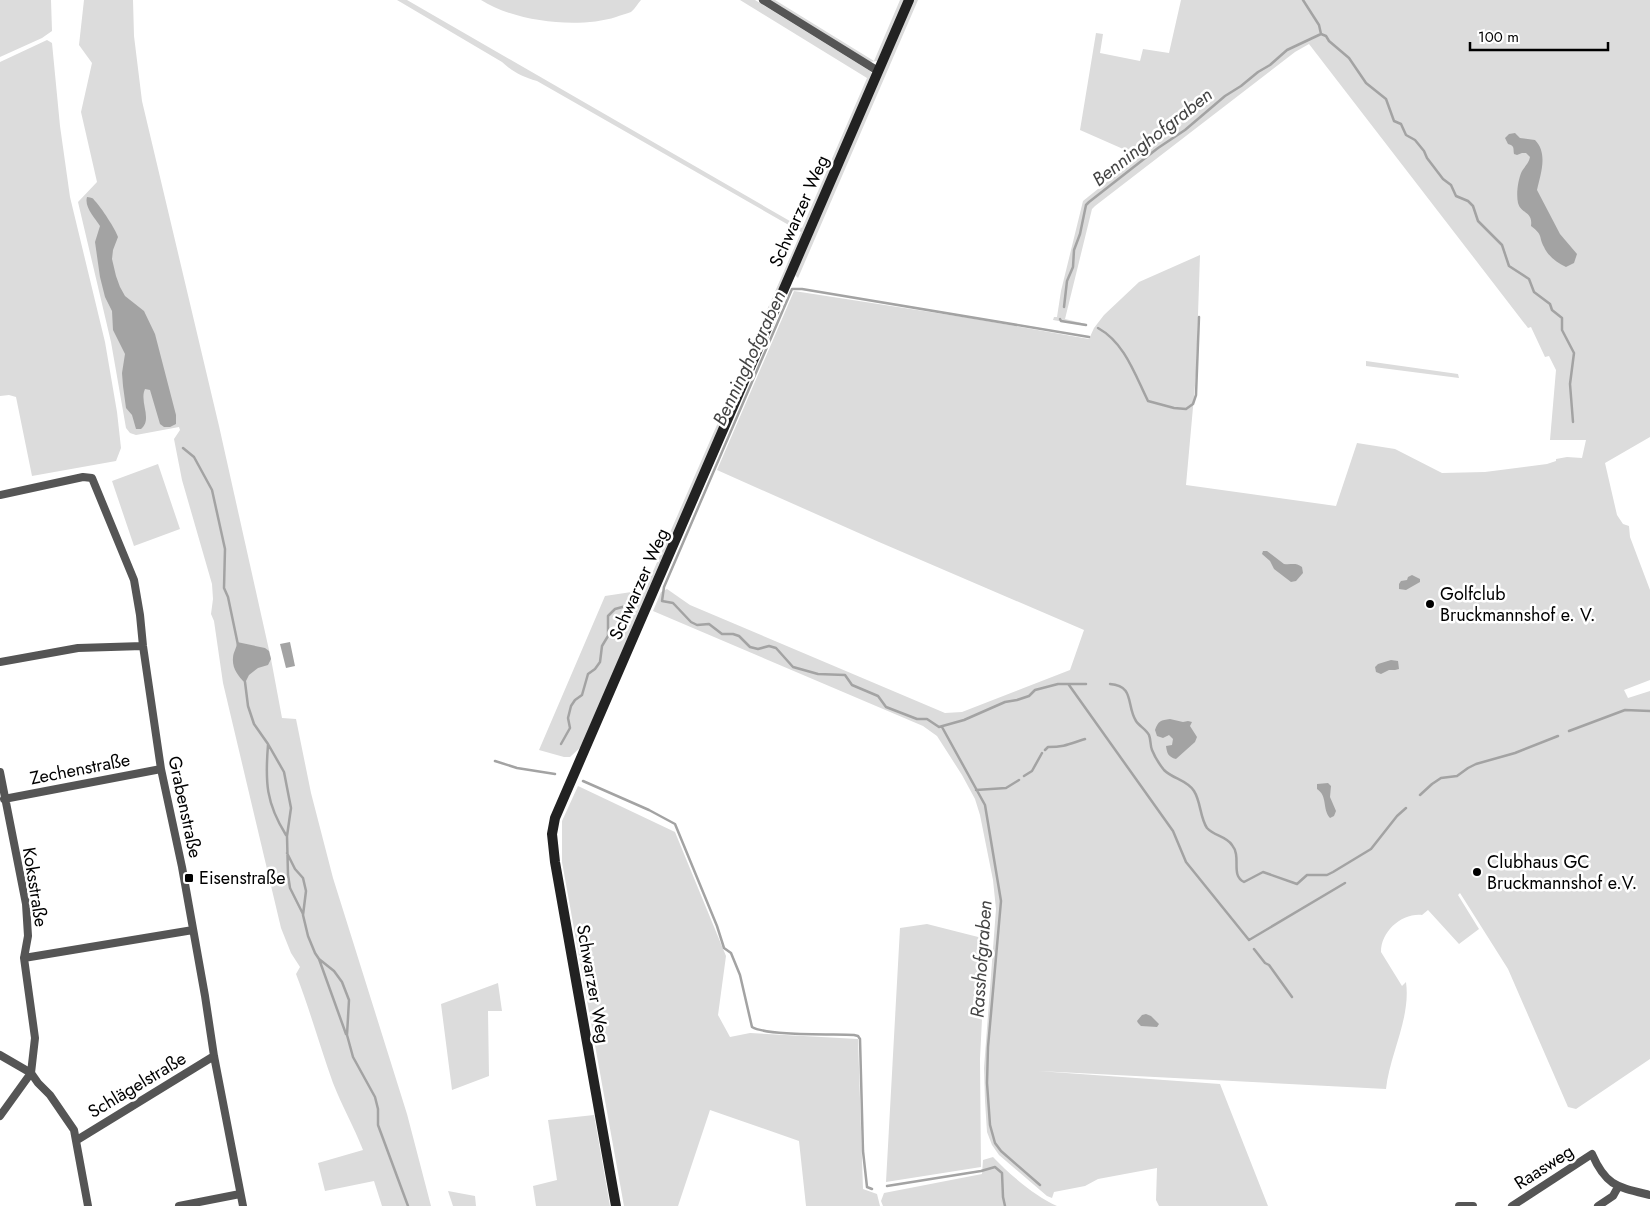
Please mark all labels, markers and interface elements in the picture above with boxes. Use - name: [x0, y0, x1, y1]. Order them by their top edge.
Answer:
- scale bar: [1470, 20, 1608, 52]
- text: 100 m: [1478, 26, 1519, 48]
- water label: Benninghofgraben: [1086, 81, 1218, 193]
- street label: Schwarzer Weg: [763, 151, 835, 271]
- water label: Benninghofgraben: [706, 286, 792, 430]
- street label: Schwarzer Weg: [603, 524, 675, 644]
- place label: Golfclub Bruckmannshof e. V.: [1440, 581, 1596, 628]
- marker: Golfclub Bruckmannshof e. V.: [1424, 598, 1436, 610]
- street label: Zechenstraße: [28, 747, 132, 791]
- street label: Grabenstraße: [162, 754, 208, 860]
- street label: Koksstraße: [16, 845, 54, 929]
- place label: Clubhaus GC Bruckmannshof e.V.: [1487, 849, 1637, 896]
- place label: Eisenstraße: [199, 865, 285, 891]
- marker: Clubhaus GC Bruckmannshof e.V.: [1471, 866, 1483, 878]
- marker: Eisenstraße: [183, 872, 195, 884]
- water label: Rasshofgraben: [963, 899, 999, 1019]
- street label: Schwarzer Weg: [570, 923, 616, 1045]
- street label: Schlägelstraße: [83, 1045, 191, 1125]
- street label: Raasweg: [1509, 1138, 1579, 1196]

